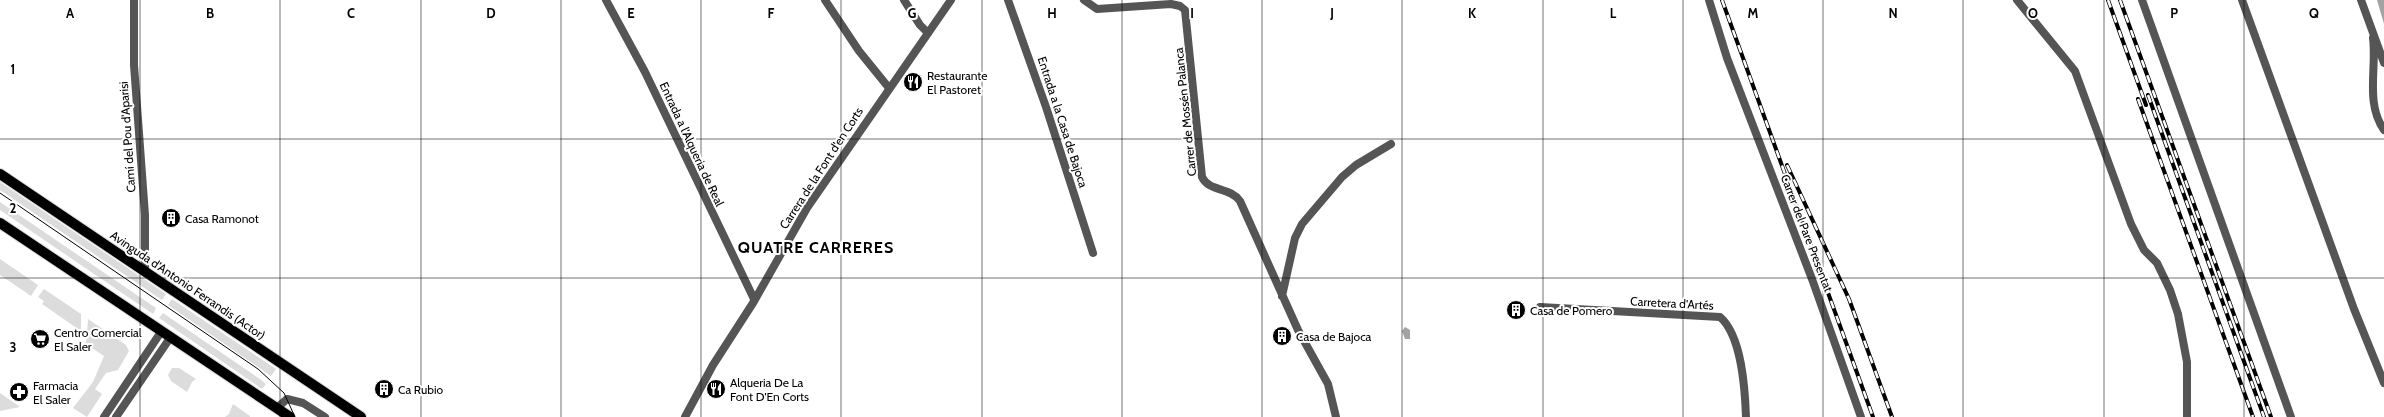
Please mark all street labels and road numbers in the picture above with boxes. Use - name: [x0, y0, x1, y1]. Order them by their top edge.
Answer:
- street label: Carrer de Mossén Palanca: [1171, 47, 1199, 177]
- street label: Entrada a la Casa de Bajoca: [1035, 55, 1091, 190]
- street label: Entrada a l'Alqueria de Real: [657, 79, 728, 209]
- street label: Camí del Pou d'Aparisi: [116, 81, 138, 193]
- street label: Carrera de la Font d'en Corts: [776, 104, 866, 232]
- street label: Carrer del Pare Presentat: [1778, 172, 1836, 294]
- street label: Avinguda d'Antonio Ferrandis (Actor): [108, 227, 268, 343]
- street label: Carretera d'Artés: [1630, 293, 1714, 313]

